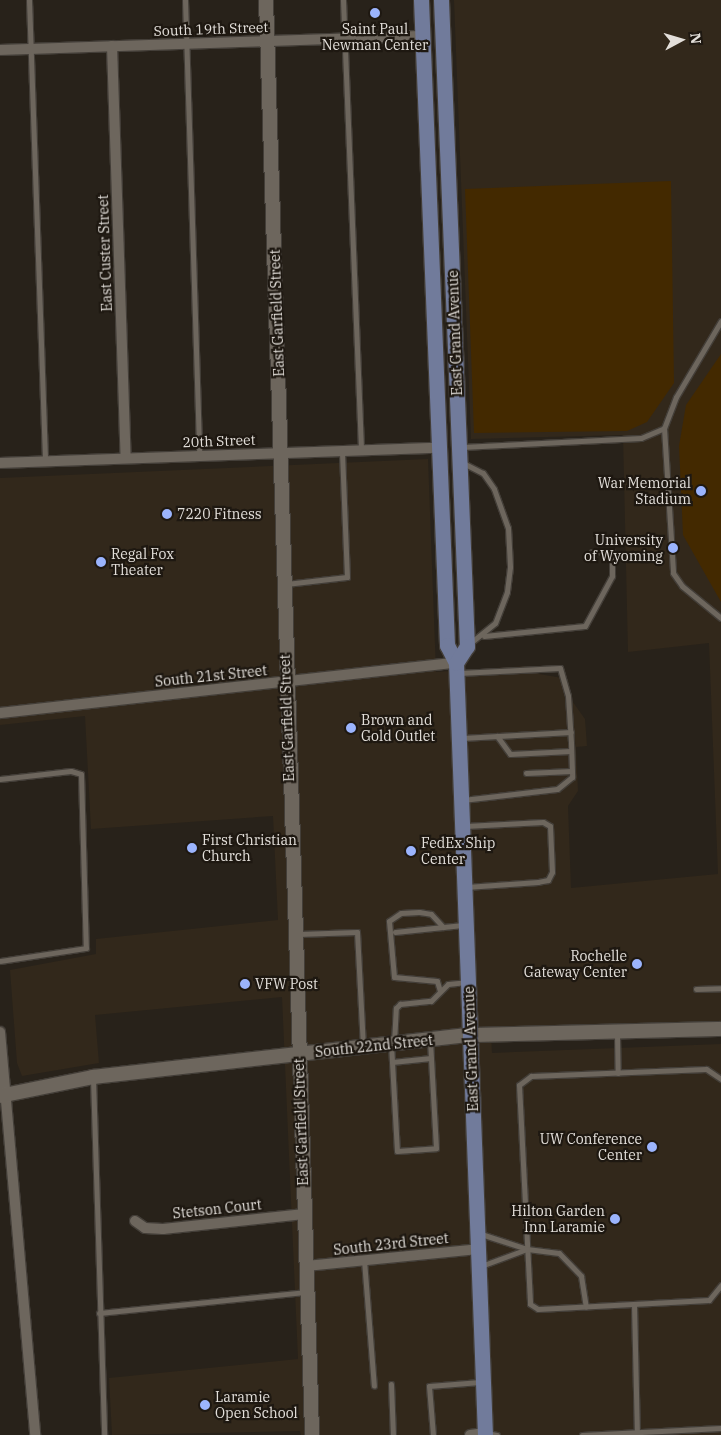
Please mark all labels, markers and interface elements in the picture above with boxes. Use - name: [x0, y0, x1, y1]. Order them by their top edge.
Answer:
- marker: Saint Paul Newman Center: [369, 7, 381, 19]
- north arrow: [656, 15, 706, 65]
- street label: South 19th Street: [153, 19, 269, 39]
- place label: Saint Paul Newman Center: [322, 21, 428, 54]
- text: N: [686, 32, 705, 45]
- street label: East Custer Street: [95, 194, 115, 312]
- street label: East Garfield Street: [266, 249, 288, 377]
- street label: East Grand Avenue: [444, 270, 466, 396]
- street label: 20th Street: [182, 431, 256, 451]
- place label: War Memorial Stadium: [598, 475, 691, 508]
- marker: War Memorial Stadium: [695, 485, 707, 497]
- place label: 7220 Fitness: [177, 506, 262, 522]
- marker: 7220 Fitness: [161, 508, 173, 520]
- place label: University of Wyoming: [584, 532, 663, 564]
- marker: University of Wyoming: [667, 542, 679, 554]
- place label: Regal Fox Theater: [111, 546, 174, 578]
- marker: Regal Fox Theater: [95, 556, 107, 568]
- street label: East Garfield Street: [276, 654, 298, 782]
- street label: South 21st Street: [154, 662, 268, 690]
- place label: Brown and Gold Outlet: [361, 712, 435, 744]
- marker: Brown and Gold Outlet: [345, 722, 357, 734]
- place label: First Christian Church: [202, 832, 297, 864]
- place label: FedEx Ship Center: [421, 835, 495, 868]
- marker: First Christian Church: [186, 842, 198, 854]
- marker: FedEx Ship Center: [405, 845, 417, 857]
- place label: Rochelle Gateway Center: [524, 948, 627, 980]
- marker: Rochelle Gateway Center: [631, 958, 643, 970]
- place label: VFW Post: [255, 976, 318, 992]
- marker: VFW Post: [239, 978, 251, 990]
- street label: East Grand Avenue: [460, 986, 482, 1112]
- street label: South 22nd Street: [314, 1031, 434, 1061]
- street label: East Garfield Street: [290, 1058, 312, 1186]
- place label: UW Conference Center: [540, 1131, 642, 1164]
- marker: UW Conference Center: [646, 1141, 658, 1153]
- street label: Stetson Court: [172, 1196, 262, 1222]
- place label: Hilton Garden Inn Laramie: [511, 1203, 605, 1236]
- marker: Hilton Garden Inn Laramie: [609, 1213, 621, 1225]
- street label: South 23rd Street: [333, 1230, 449, 1258]
- place label: Laramie Open School: [215, 1389, 298, 1421]
- marker: Laramie Open School: [199, 1399, 211, 1411]

